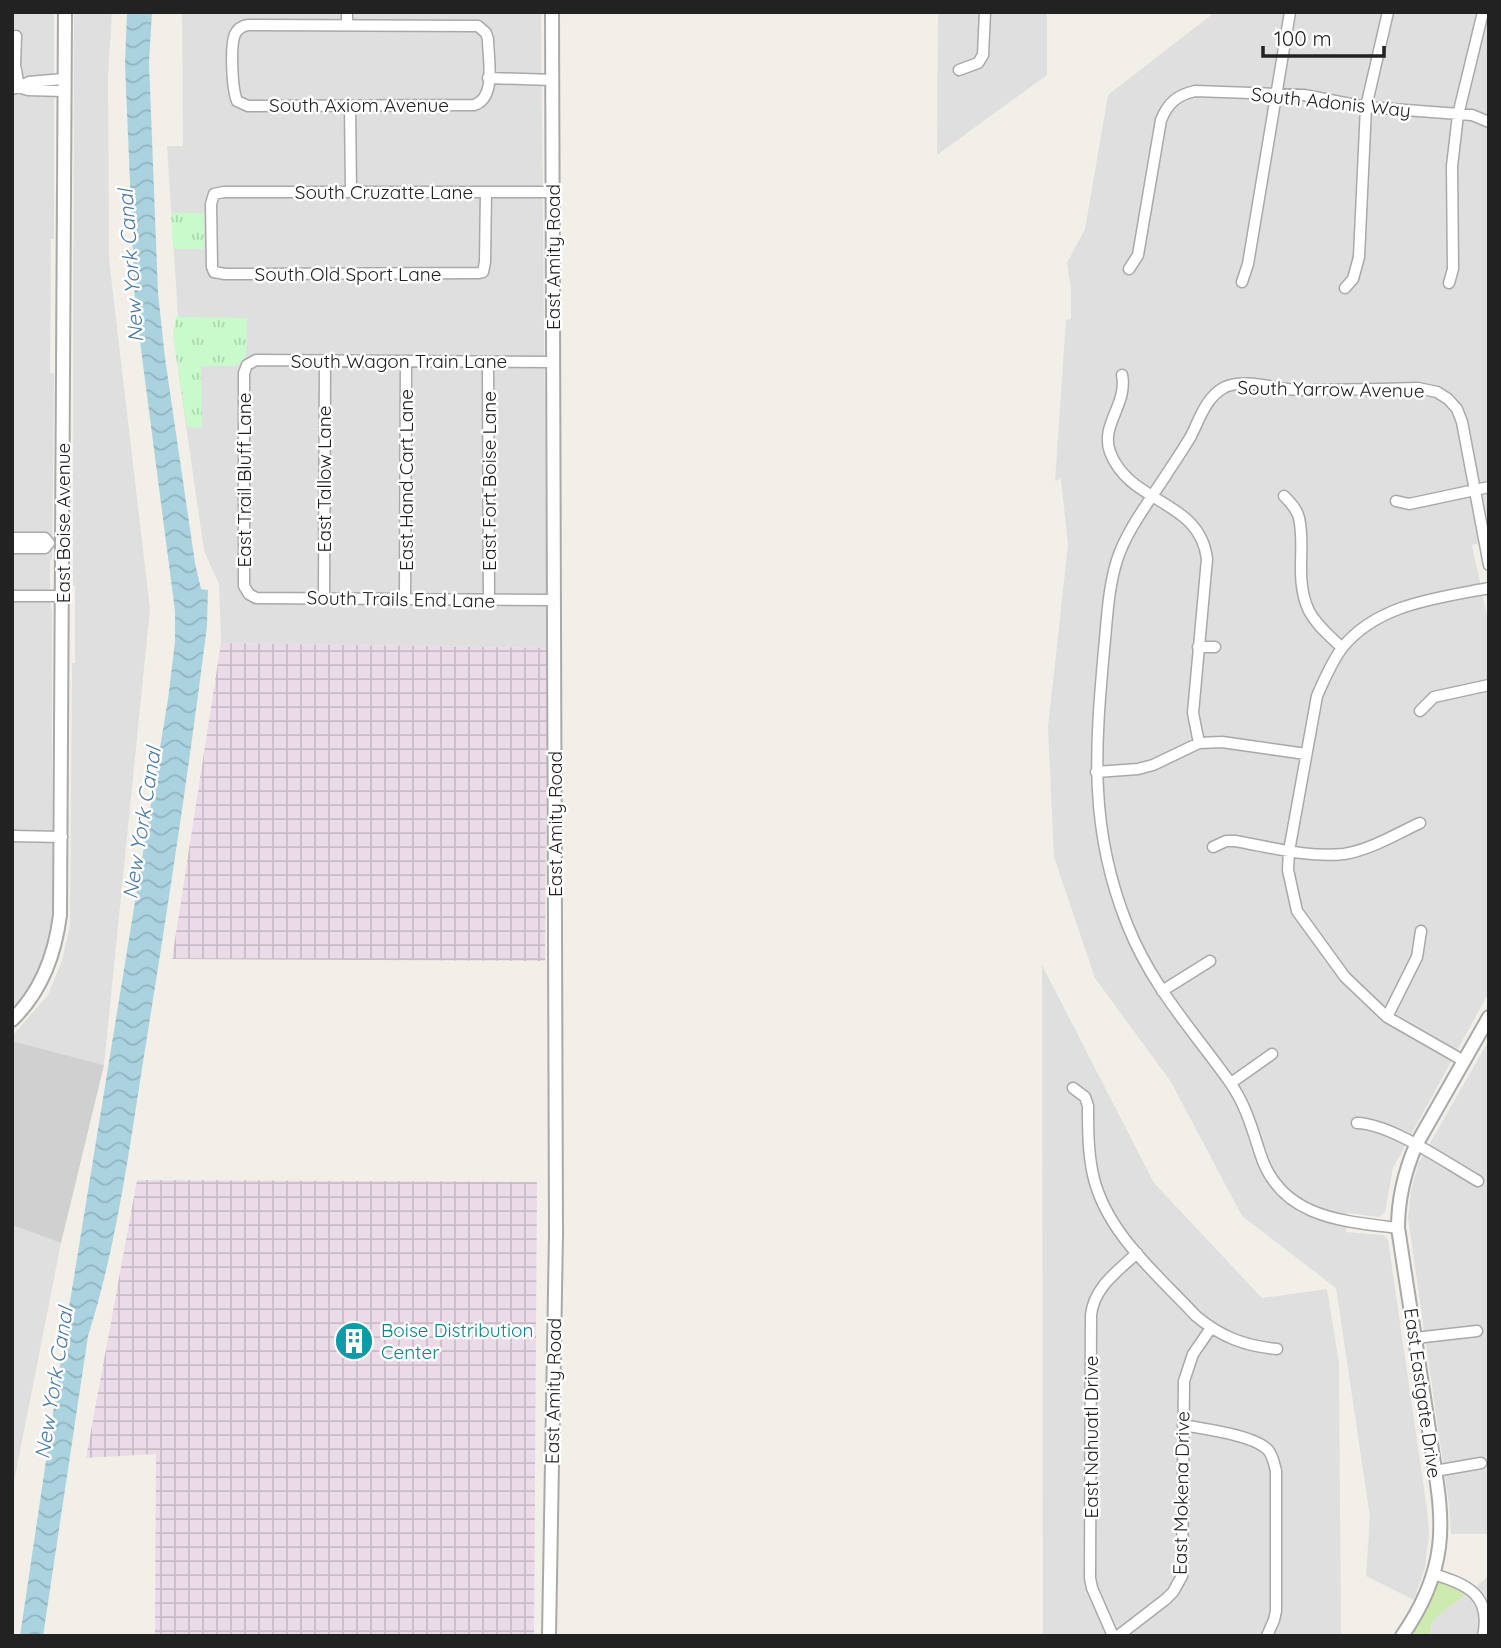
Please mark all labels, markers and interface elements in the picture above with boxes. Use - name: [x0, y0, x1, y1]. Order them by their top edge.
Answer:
- scale bar: [1263, 14, 1384, 58]
- text: 100 m: [1274, 25, 1332, 51]
- street label: South Adonis Way: [1250, 82, 1412, 122]
- street label: South Axiom Avenue: [269, 93, 449, 117]
- street label: South Cruzatte Lane: [295, 180, 473, 204]
- street label: East Amity Road: [541, 184, 565, 330]
- water label: New York Canal: [112, 186, 148, 343]
- street label: South Old Sport Lane: [255, 262, 441, 286]
- street label: South Wagon Train Lane: [291, 349, 507, 373]
- street label: South Yarrow Avenue: [1237, 375, 1425, 403]
- street label: East Hand Cart Lane: [394, 389, 418, 571]
- street label: East Fort Boise Lane: [477, 391, 501, 571]
- street label: East Trail Bluff Lane: [232, 392, 256, 568]
- street label: East Tallow Lane: [312, 406, 336, 552]
- street label: East Boise Avenue: [51, 443, 75, 603]
- street label: South Trails End Lane: [306, 585, 496, 613]
- water label: New York Canal: [116, 743, 166, 901]
- street label: East Amity Road: [543, 751, 567, 897]
- water label: New York Canal: [28, 1303, 78, 1461]
- street label: East Eastgate Drive: [1399, 1306, 1447, 1480]
- place label: Boise Distribution Center: [381, 1318, 533, 1364]
- street label: East Amity Road: [540, 1318, 566, 1464]
- building icon: Boise Distribution Center: [333, 1320, 375, 1362]
- street label: East Nahuatl Drive: [1079, 1355, 1103, 1519]
- street label: East Mokena Drive: [1168, 1411, 1194, 1575]

